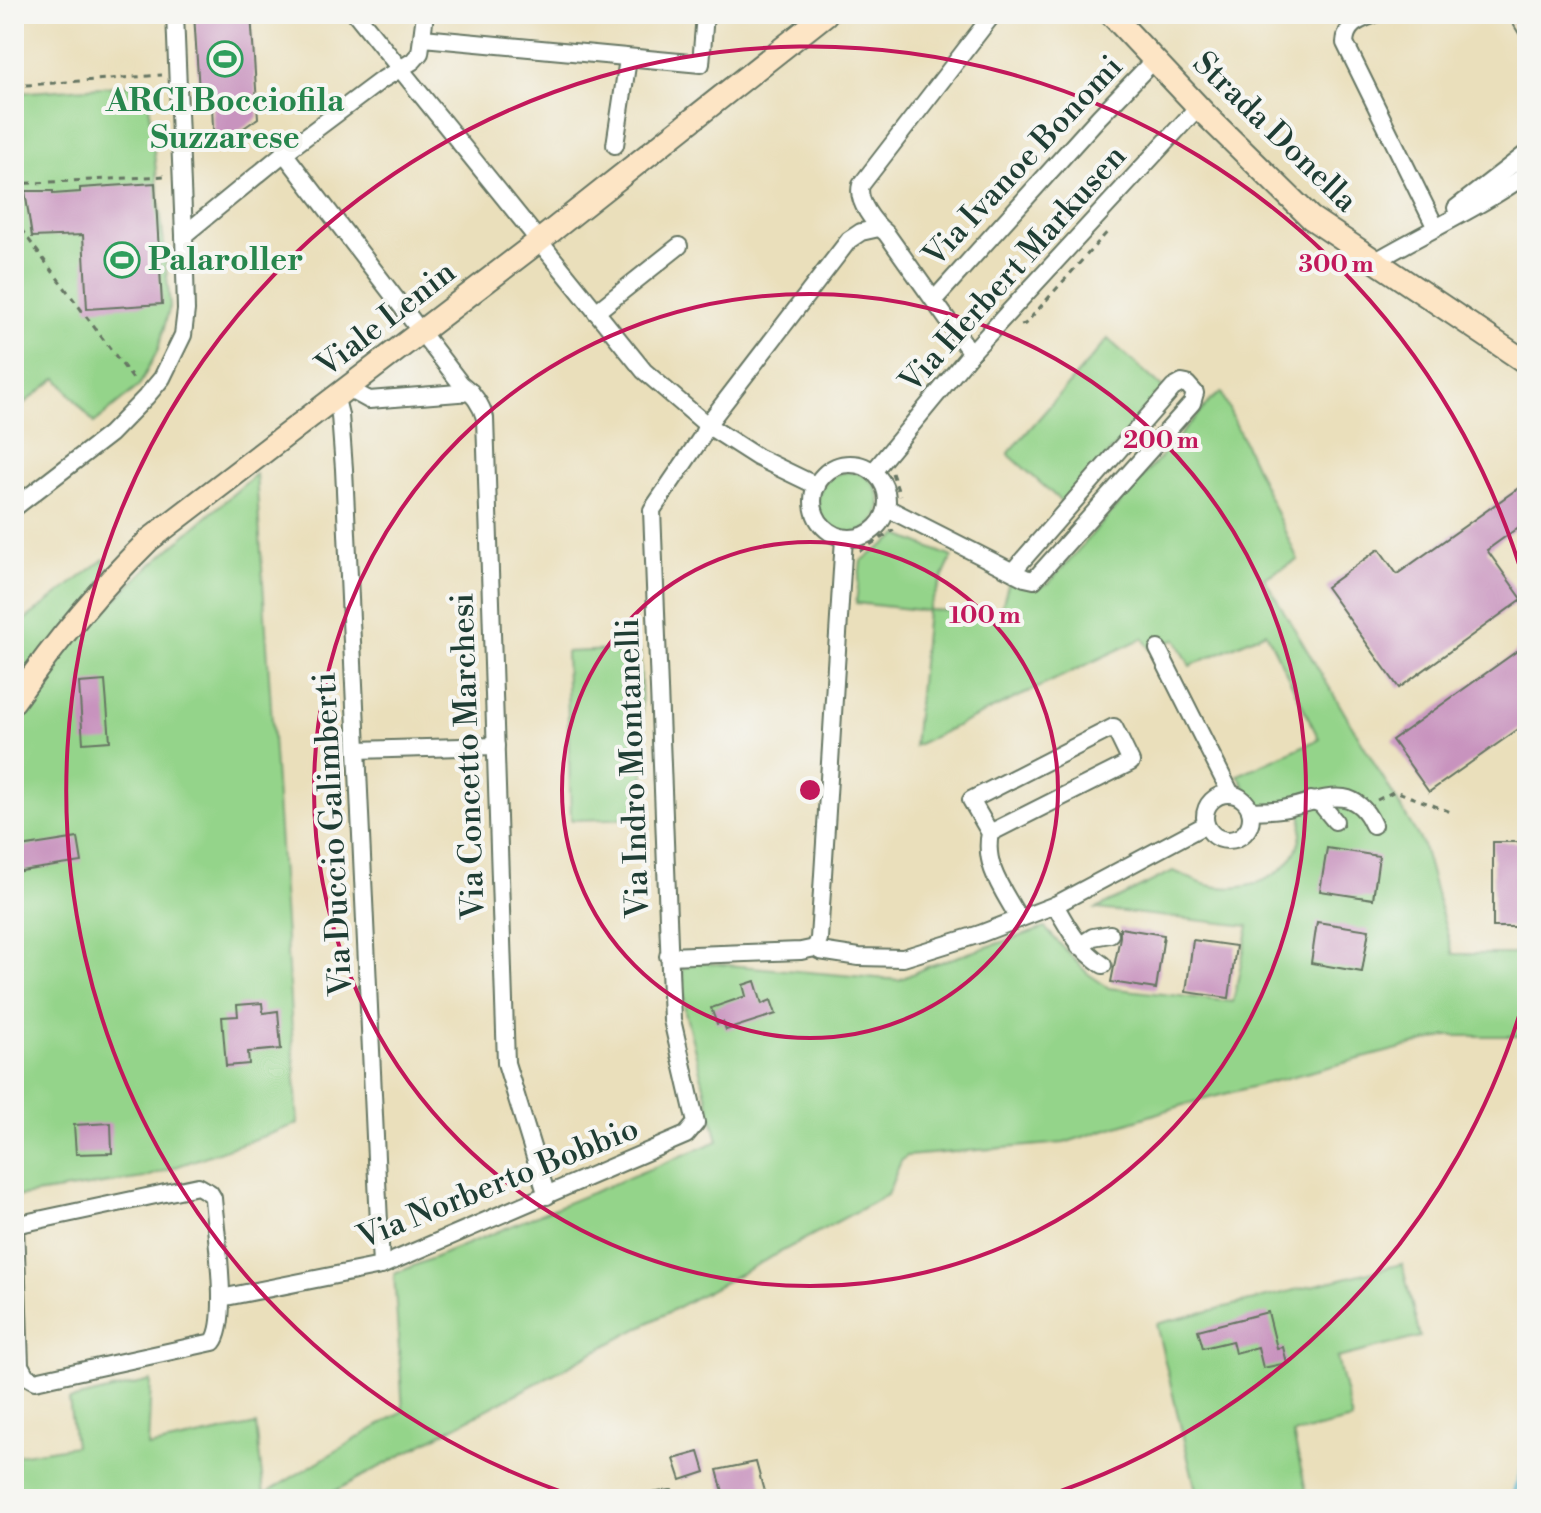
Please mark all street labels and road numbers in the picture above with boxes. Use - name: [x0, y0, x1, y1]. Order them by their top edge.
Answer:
- street label: Strada Donella: [1184, 43, 1366, 221]
- street label: Via Ivanoe Bonomi: [914, 47, 1131, 276]
- street label: Via Herbert Markusen: [890, 137, 1135, 402]
- street label: Viale Lenin: [307, 252, 464, 387]
- street label: Via Concetto Marchesi: [442, 592, 494, 921]
- street label: Via Indro Montanelli: [608, 617, 658, 920]
- street label: Via Duccio Galimberti: [305, 671, 361, 998]
- street label: Via Norberto Bobbio: [351, 1108, 644, 1258]

